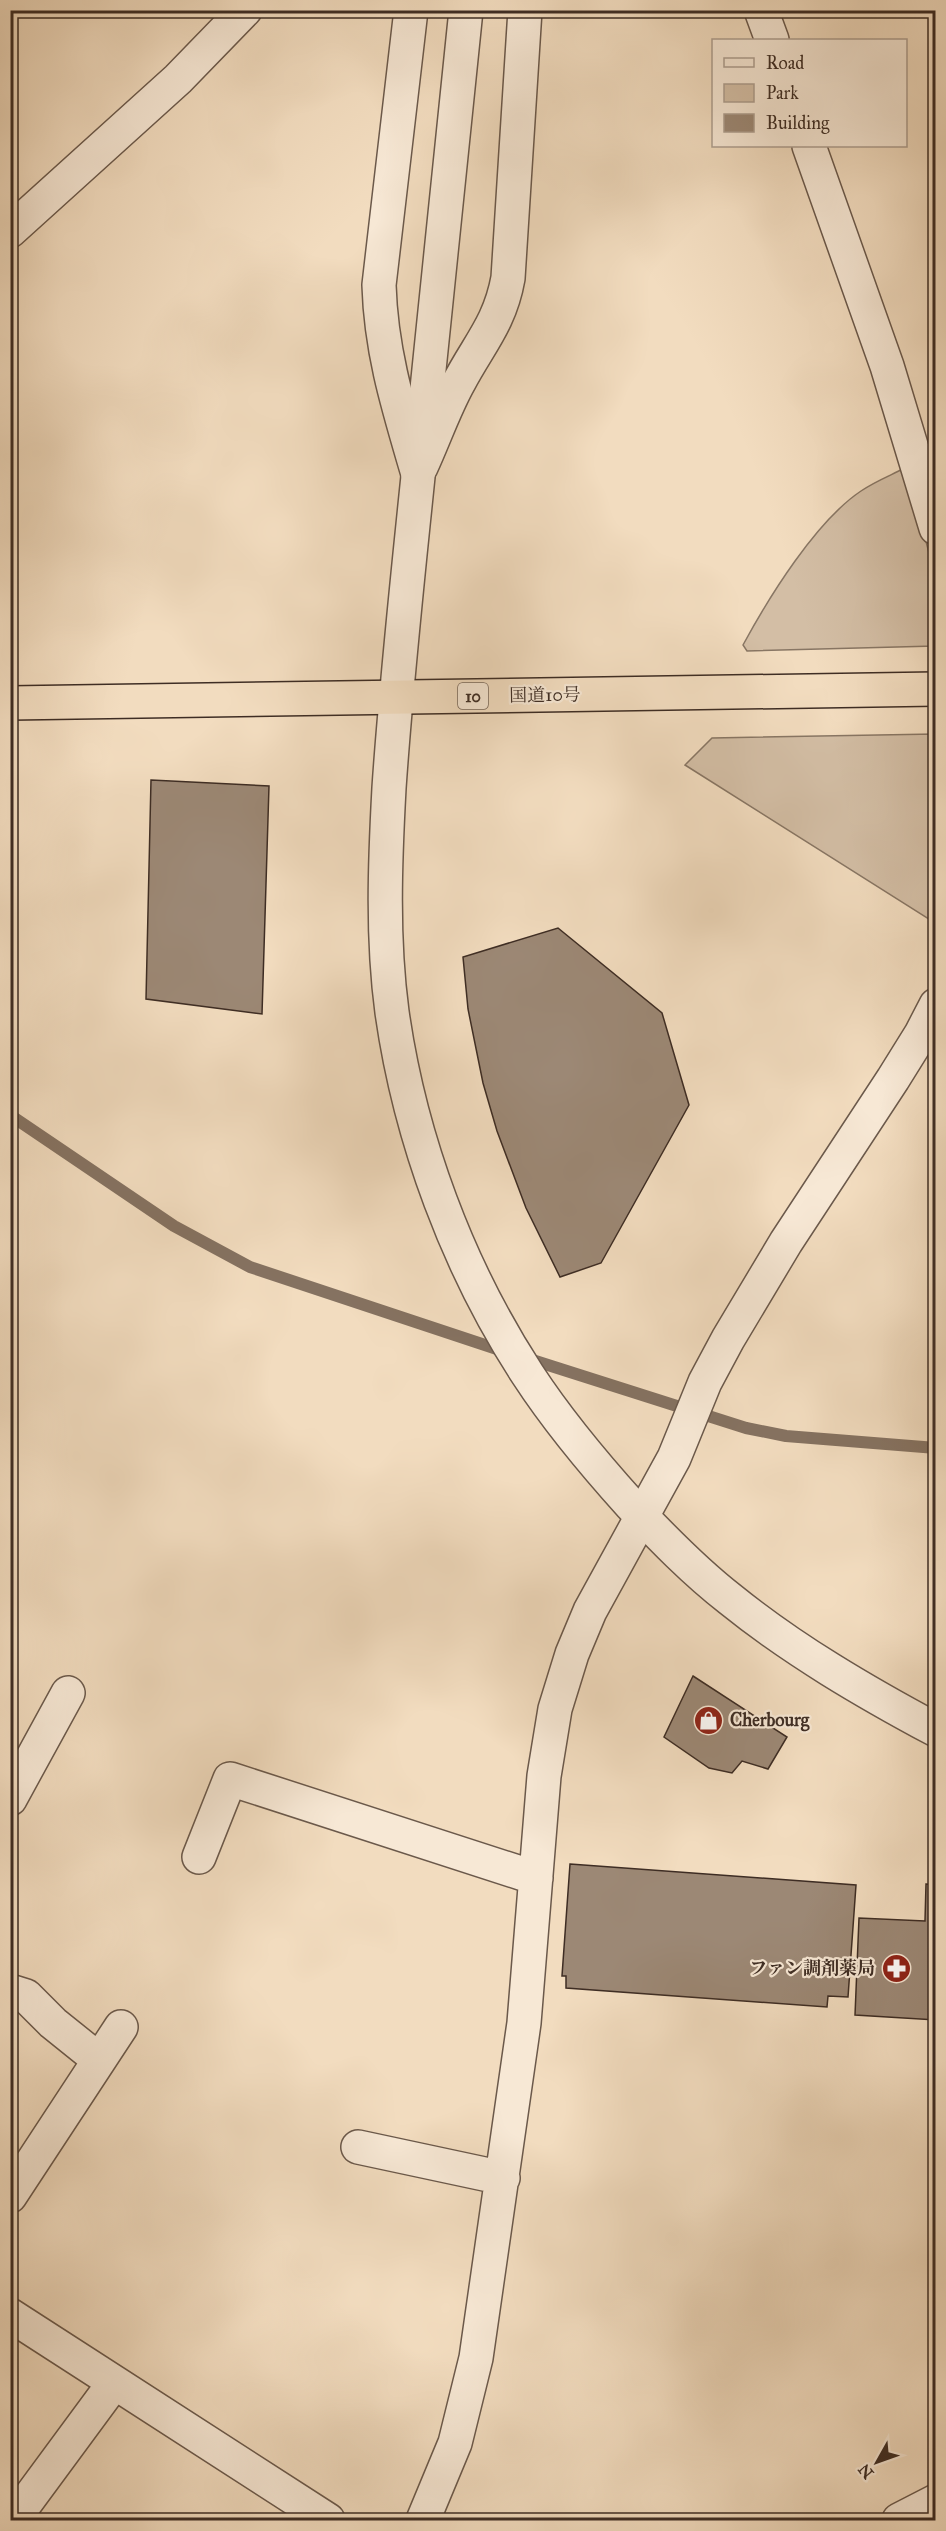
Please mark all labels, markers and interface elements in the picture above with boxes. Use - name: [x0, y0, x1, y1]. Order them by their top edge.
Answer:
- legend: [712, 39, 907, 147]
- text: Road: [766, 52, 804, 74]
- text: Park: [766, 82, 799, 104]
- text: Building: [766, 112, 830, 135]
- road number: 10: [458, 683, 488, 709]
- street label: 国道10号: [509, 683, 581, 707]
- shop icon: Cherbourg: [693, 1704, 725, 1736]
- place label: Cherbourg: [730, 1709, 810, 1732]
- pharmacy icon: ファン調剤薬局: [880, 1952, 912, 1984]
- place label: ファン調剤薬局: [749, 1957, 875, 1979]
- north arrow: [847, 2432, 907, 2492]
- text: N: [854, 2460, 878, 2483]

